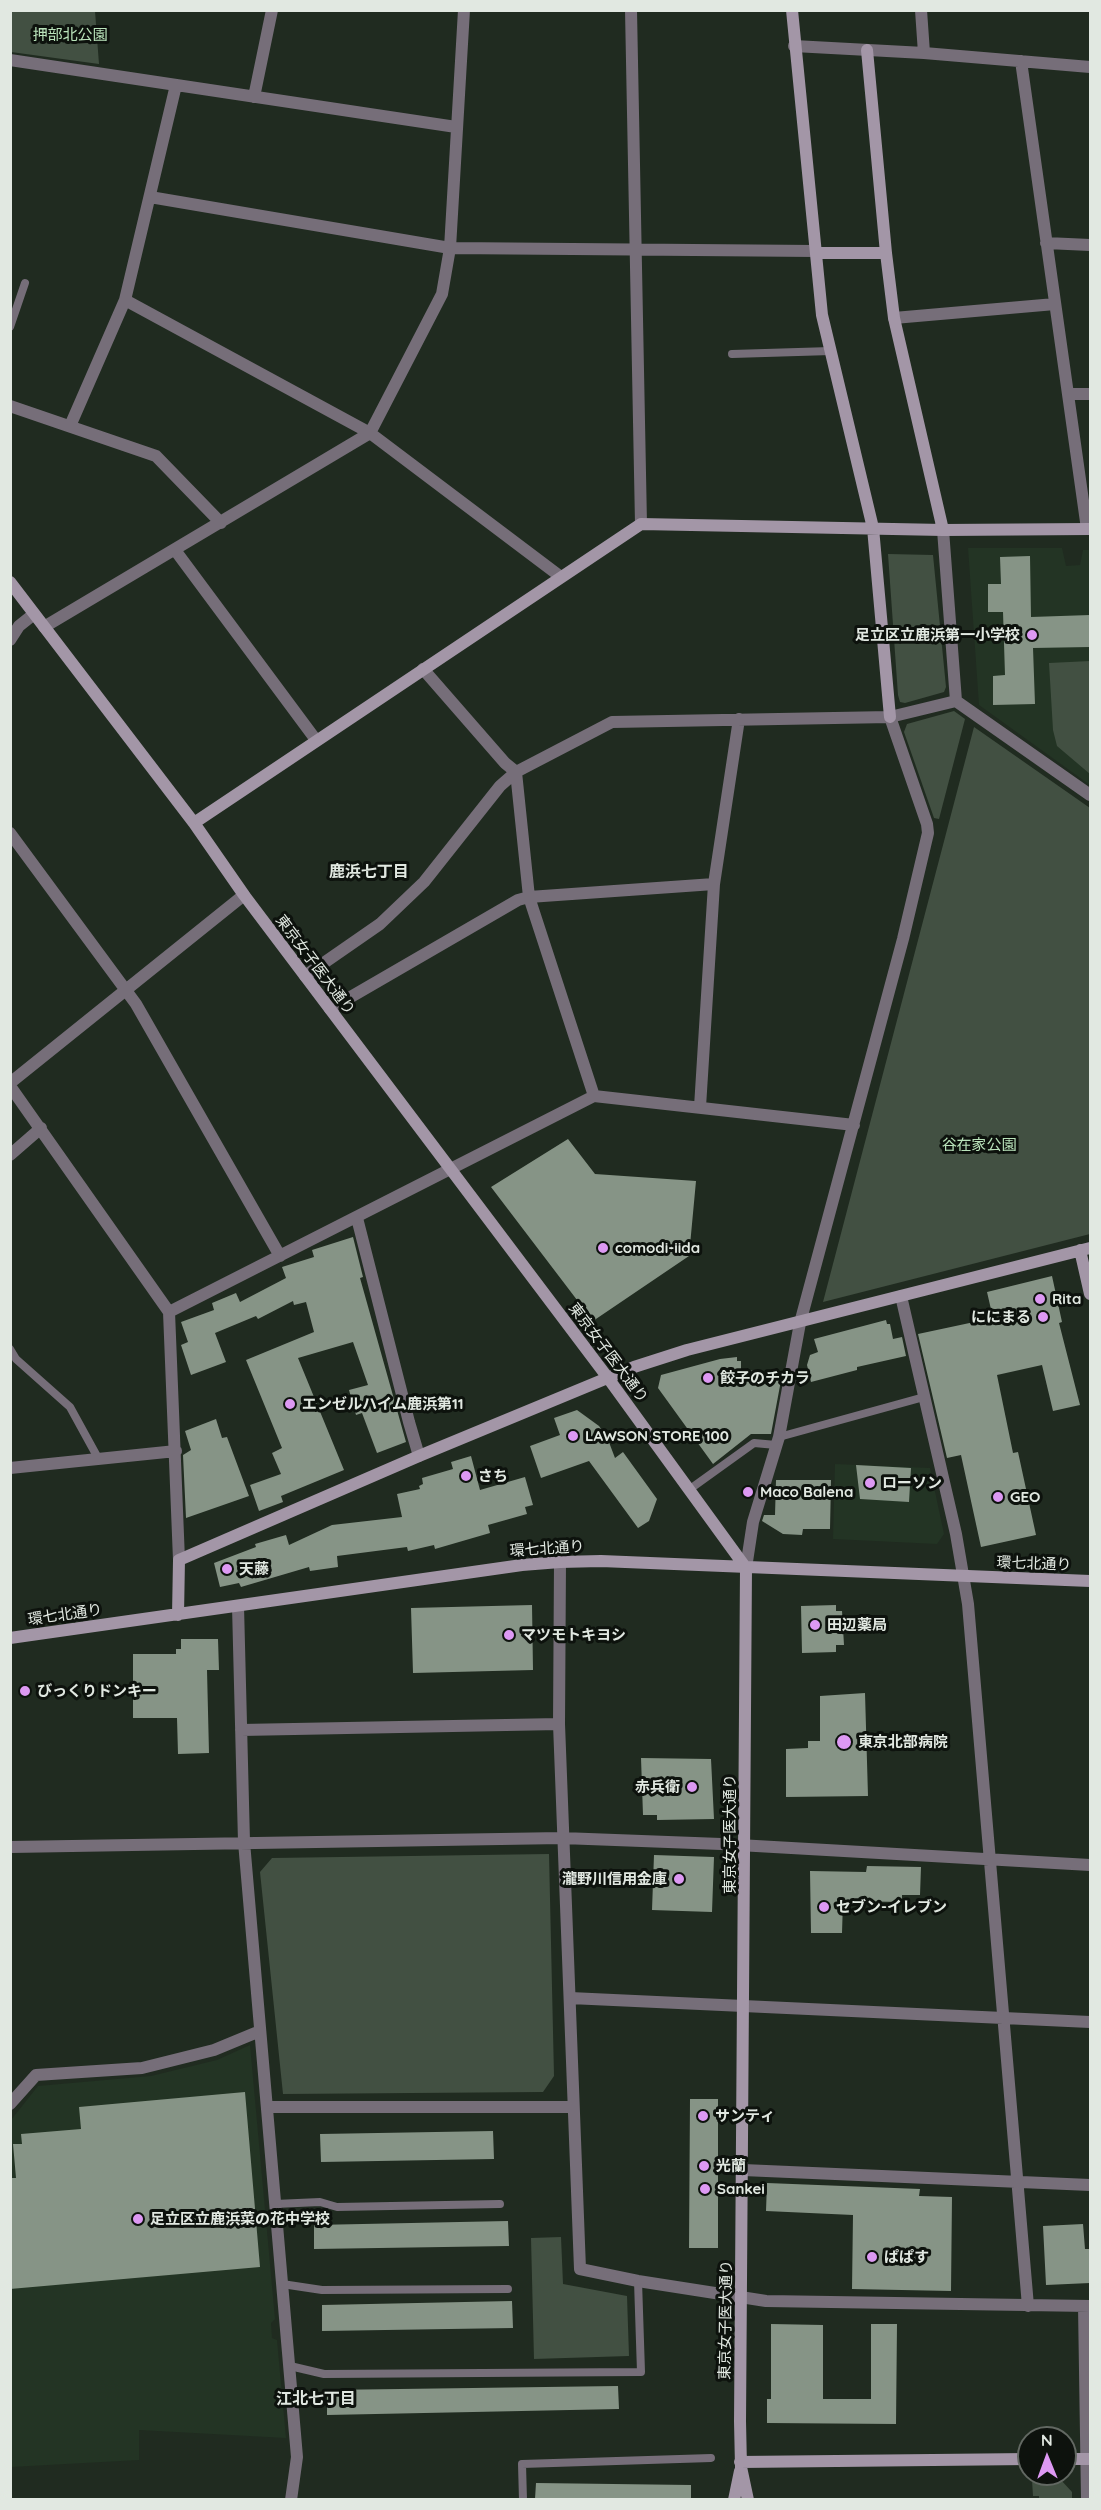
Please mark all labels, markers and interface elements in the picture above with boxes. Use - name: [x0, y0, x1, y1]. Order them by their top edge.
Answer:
- park label: 押部北公園: [33, 26, 107, 44]
- place label: 足立区立鹿浜第一小学校: [855, 626, 1020, 644]
- marker: 足立区立鹿浜第一小学校: [1025, 628, 1039, 642]
- district label: 鹿浜七丁目: [329, 862, 409, 882]
- street label: 東京女子医大通り: [272, 912, 358, 1018]
- park label: 谷在家公園: [942, 1136, 1016, 1154]
- place label: comodi-iida: [615, 1239, 700, 1257]
- marker: comodi-iida: [596, 1241, 610, 1255]
- place label: Rita: [1052, 1290, 1081, 1308]
- marker: Rita: [1033, 1292, 1047, 1306]
- street label: 東京女子医大通り: [565, 1300, 651, 1406]
- place label: ににまる: [971, 1308, 1031, 1326]
- marker: ににまる: [1036, 1310, 1050, 1324]
- place label: 餃子のチカラ: [720, 1369, 810, 1387]
- marker: 餃子のチカラ: [701, 1371, 715, 1385]
- place label: エンゼルハイム鹿浜第11: [302, 1395, 464, 1413]
- marker: エンゼルハイム鹿浜第11: [283, 1397, 297, 1411]
- place label: LAWSON STORE 100: [585, 1427, 729, 1445]
- marker: LAWSON STORE 100: [566, 1429, 580, 1443]
- place label: さち: [478, 1467, 508, 1485]
- marker: さち: [459, 1469, 473, 1483]
- place label: ローソン: [882, 1474, 942, 1492]
- marker: ローソン: [863, 1476, 877, 1490]
- place label: Maco Balena: [760, 1483, 853, 1501]
- marker: Maco Balena: [741, 1485, 755, 1499]
- place label: GEO: [1010, 1488, 1040, 1506]
- marker: GEO: [991, 1490, 1005, 1504]
- street label: 環七北通り: [509, 1537, 585, 1561]
- street label: 環七北通り: [996, 1554, 1072, 1574]
- place label: 天藤: [239, 1560, 269, 1578]
- marker: 天藤: [220, 1562, 234, 1576]
- street label: 環七北通り: [27, 1601, 103, 1629]
- place label: 田辺薬局: [827, 1616, 887, 1634]
- marker: 田辺薬局: [808, 1618, 822, 1632]
- place label: マツモトキヨシ: [521, 1626, 626, 1644]
- marker: マツモトキヨシ: [502, 1628, 516, 1642]
- place label: びっくりドンキー: [37, 1682, 157, 1700]
- marker: びっくりドンキー: [18, 1684, 32, 1698]
- marker: 東京北部病院: [835, 1733, 853, 1751]
- place label: 東京北部病院: [858, 1733, 948, 1751]
- street label: 東京女子医大通り: [721, 1774, 739, 1894]
- place label: 赤兵衛: [635, 1778, 680, 1796]
- marker: 赤兵衛: [685, 1780, 699, 1794]
- place label: 瀧野川信用金庫: [562, 1870, 667, 1888]
- marker: 瀧野川信用金庫: [672, 1872, 686, 1886]
- place label: セブン-イレブン: [836, 1898, 947, 1916]
- marker: セブン-イレブン: [817, 1900, 831, 1914]
- place label: サンティ: [715, 2107, 775, 2125]
- marker: サンティ: [696, 2109, 710, 2123]
- place label: 光蘭: [716, 2157, 746, 2175]
- marker: 光蘭: [697, 2159, 711, 2173]
- place label: Sankei: [717, 2180, 765, 2198]
- marker: Sankei: [698, 2182, 712, 2196]
- place label: 足立区立鹿浜菜の花中学校: [150, 2210, 330, 2228]
- marker: 足立区立鹿浜菜の花中学校: [131, 2212, 145, 2226]
- place label: ぱぱす: [884, 2248, 929, 2266]
- marker: ぱぱす: [865, 2250, 879, 2264]
- street label: 東京女子医大通り: [716, 2260, 736, 2380]
- district label: 江北七丁目: [276, 2389, 356, 2409]
- north arrow: [1017, 2426, 1077, 2486]
- text: N: [1041, 2430, 1053, 2450]

